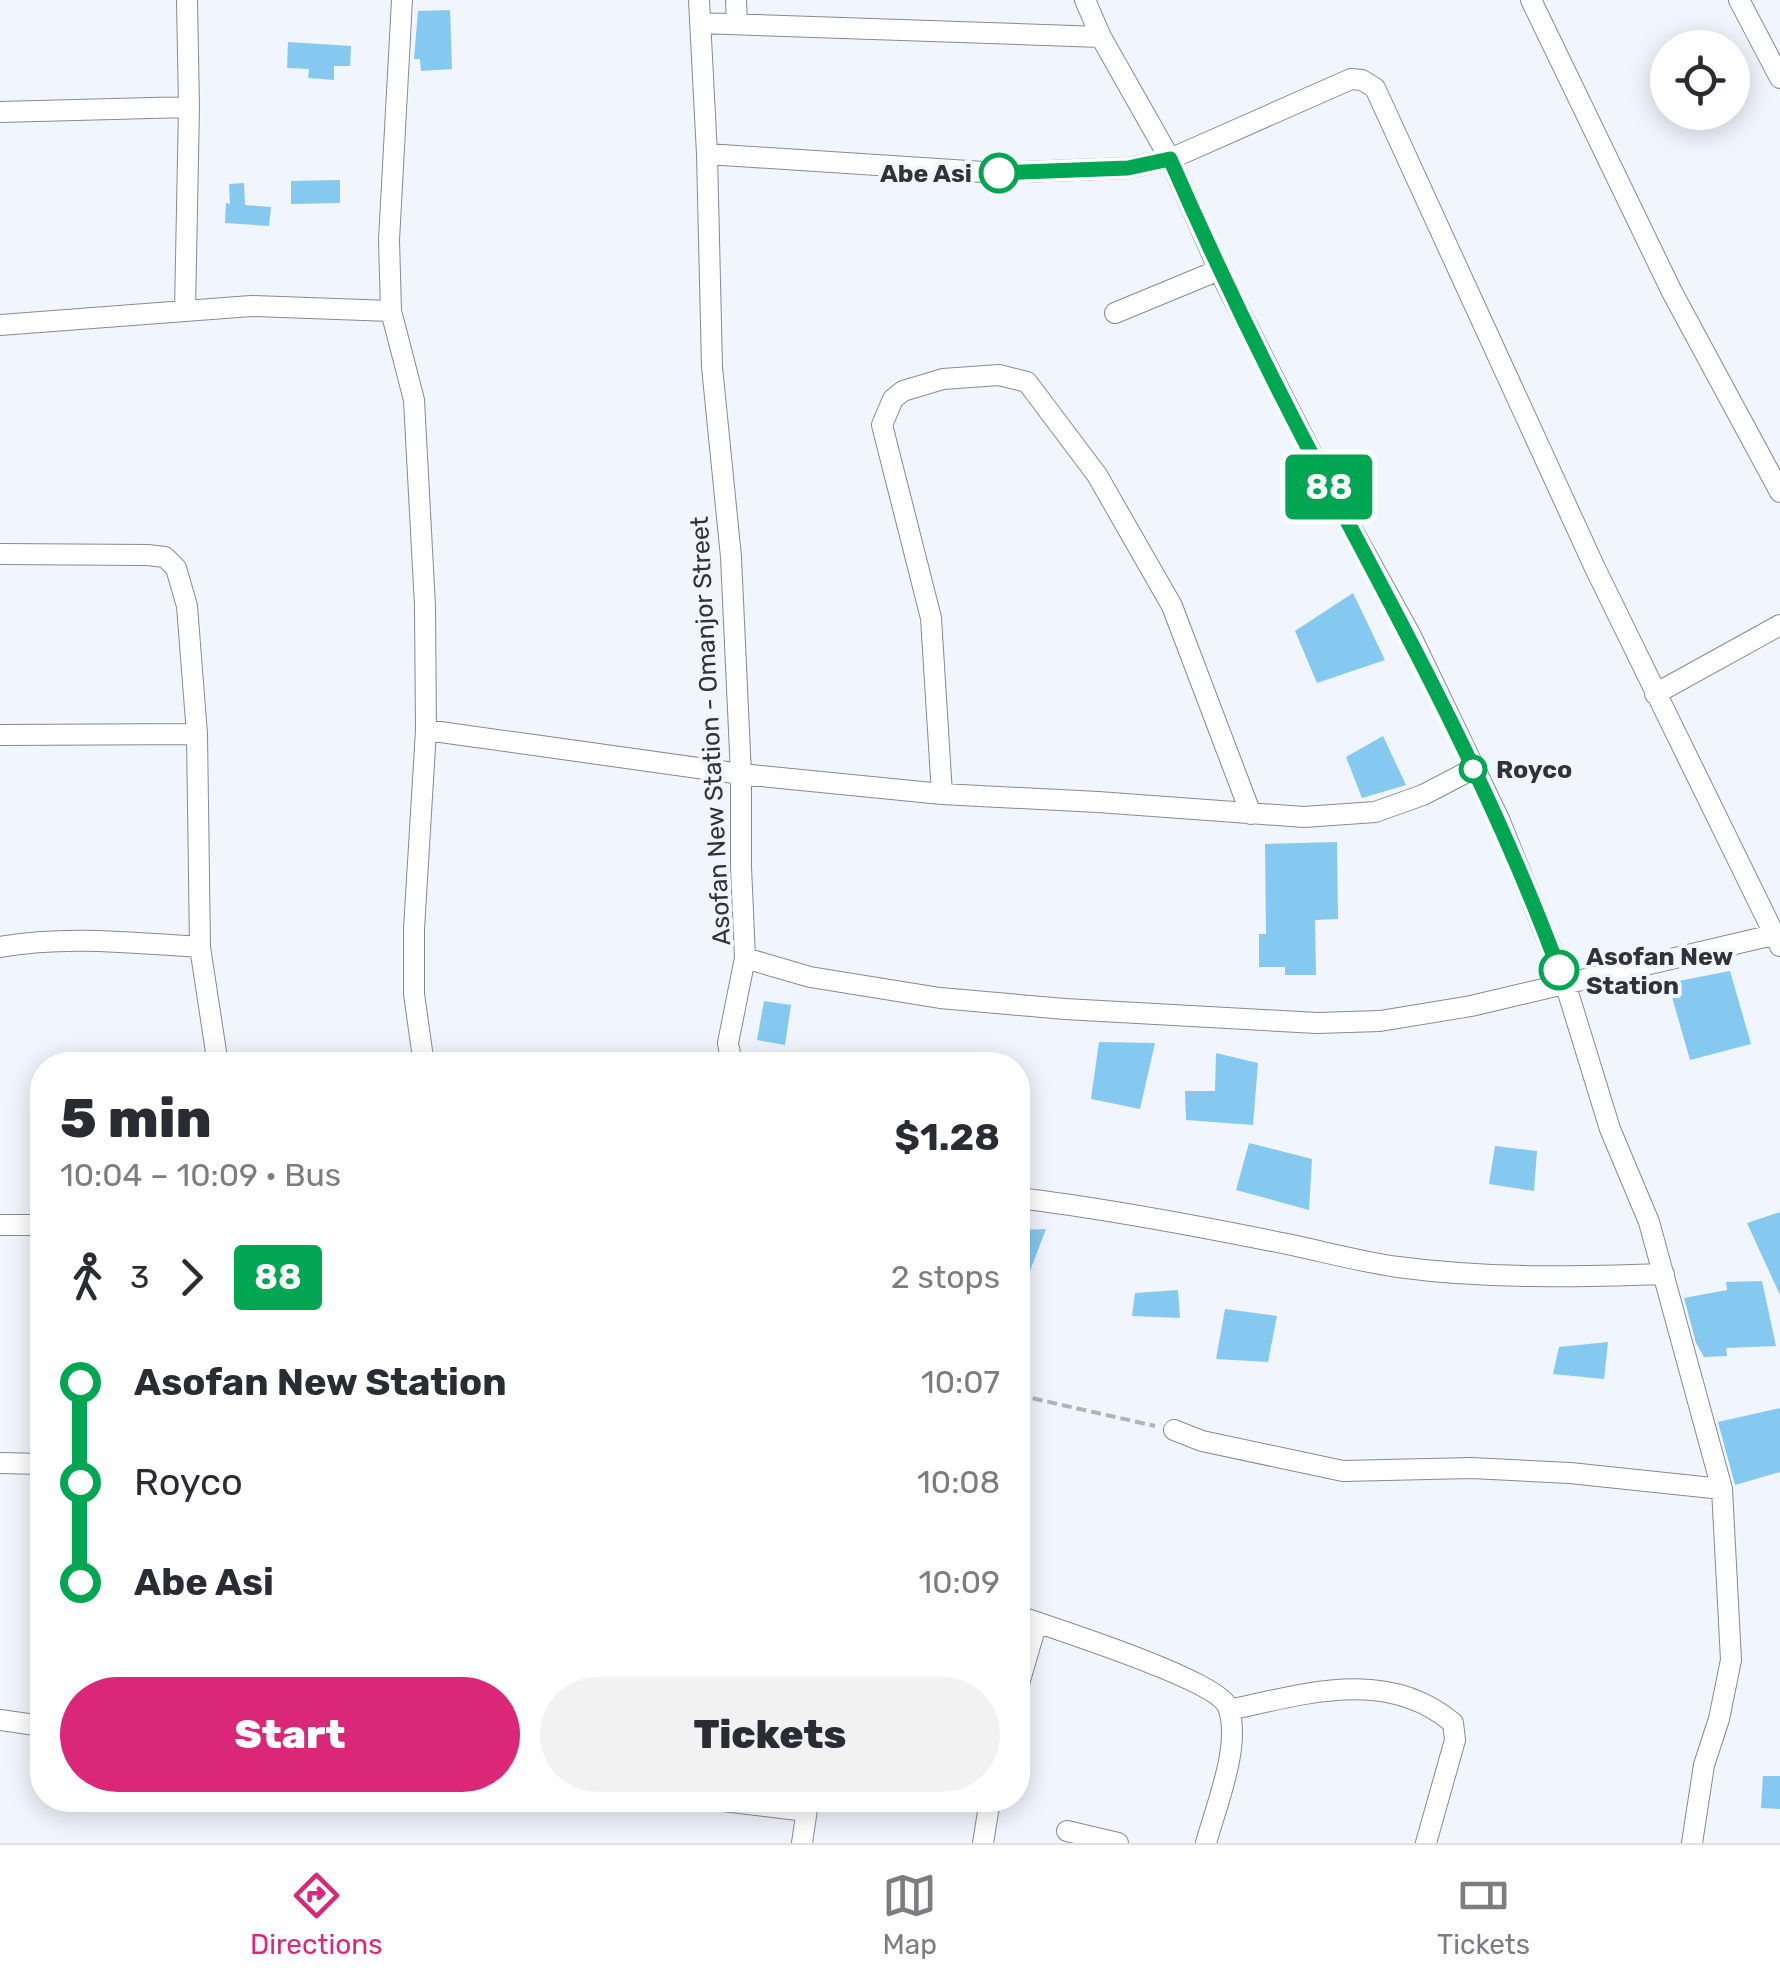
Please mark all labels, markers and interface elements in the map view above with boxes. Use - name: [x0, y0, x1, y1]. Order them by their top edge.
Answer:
- map controls: [1650, 30, 1750, 130]
- button: locate: [1650, 30, 1750, 130]
- marker: Abe Asi: [980, 154, 1018, 192]
- place label: Abe Asi: [880, 159, 972, 188]
- line badge: 88: [1284, 454, 1374, 520]
- text: 88: [1305, 466, 1353, 508]
- street label: Asofan New Station - Omanjor Street: [685, 515, 736, 946]
- place label: Royco: [1496, 755, 1572, 784]
- marker: Royco: [1460, 756, 1486, 782]
- place label: Asofan New Station: [1586, 942, 1733, 1000]
- marker: Asofan New Station: [1540, 951, 1578, 989]
- text: 5 min: [60, 1086, 212, 1151]
- text: $1.28: [895, 1114, 1000, 1160]
- text: 10:04 – 10:09 · Bus: [60, 1156, 341, 1194]
- icon: walk: [60, 1250, 115, 1305]
- icon: forward: [164, 1250, 219, 1305]
- text: 88: [254, 1256, 302, 1298]
- text: 3: [130, 1258, 149, 1296]
- text: 2 stops: [891, 1258, 1000, 1296]
- text: Asofan New Station: [134, 1359, 507, 1405]
- text: 10:07: [921, 1363, 1000, 1401]
- text: Royco: [134, 1459, 243, 1505]
- text: 10:08: [917, 1463, 1000, 1501]
- text: Abe Asi: [134, 1559, 274, 1605]
- text: 10:09: [918, 1563, 1000, 1601]
- button: Start: [60, 1677, 520, 1792]
- button: Tickets: [540, 1677, 1000, 1792]
- tab: Directions: [250, 1868, 383, 1961]
- tab: Map: [882, 1868, 937, 1961]
- tab: Tickets: [1437, 1868, 1530, 1961]

